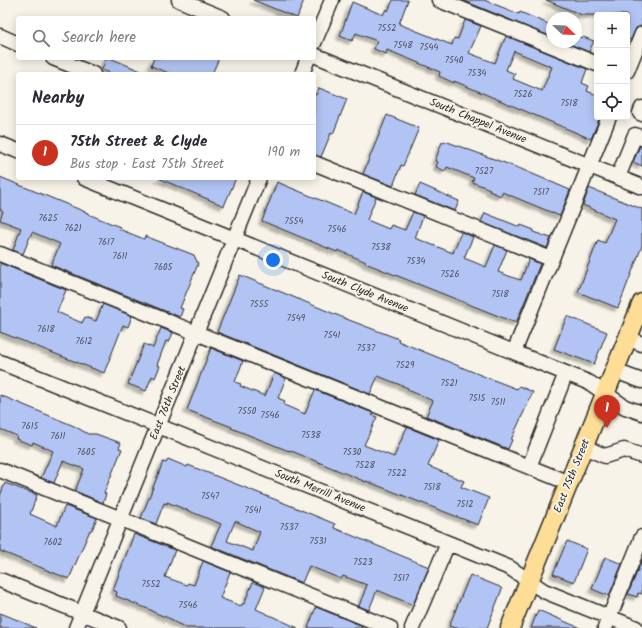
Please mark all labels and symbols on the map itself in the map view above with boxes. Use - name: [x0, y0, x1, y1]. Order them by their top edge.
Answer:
- north arrow: [546, 12, 582, 48]
- house number: 7552: [377, 21, 397, 36]
- house number: 7548: [393, 38, 413, 53]
- house number: 7544: [420, 40, 438, 55]
- house number: 7540: [445, 53, 464, 68]
- house number: 7534: [467, 66, 487, 81]
- house number: 7526: [513, 87, 533, 102]
- street label: South Chappel Avenue: [427, 93, 529, 149]
- house number: 7518: [560, 96, 578, 111]
- house number: 7527: [475, 164, 494, 179]
- house number: 7517: [533, 185, 550, 200]
- house number: 7625: [38, 211, 59, 226]
- house number: 7554: [285, 214, 303, 229]
- house number: 7621: [64, 221, 82, 236]
- house number: 7546: [328, 222, 346, 237]
- house number: 7617: [98, 235, 115, 250]
- house number: 7538: [371, 240, 391, 255]
- house number: 7611: [113, 249, 128, 264]
- your location: [263, 250, 283, 270]
- house number: 7534: [406, 254, 426, 269]
- house number: 7605: [154, 260, 173, 275]
- street label: South Clyde Avenue: [319, 266, 411, 318]
- house number: 7526: [440, 267, 460, 282]
- house number: 7518: [491, 287, 509, 302]
- house number: 7555: [250, 297, 269, 312]
- house number: 7549: [287, 311, 306, 326]
- house number: 7618: [37, 322, 55, 337]
- house number: 7541: [324, 328, 341, 343]
- house number: 7612: [75, 334, 93, 349]
- house number: 7537: [357, 341, 376, 356]
- house number: 7529: [396, 358, 415, 373]
- street label: East 76th Street: [145, 363, 191, 443]
- house number: 7521: [440, 376, 458, 391]
- house number: 7515: [469, 391, 486, 406]
- house number: 7511: [491, 395, 505, 410]
- pin: 1: [594, 395, 620, 428]
- house number: 7550: [238, 404, 257, 419]
- house number: 7546: [261, 408, 279, 423]
- house number: 7615: [22, 419, 40, 434]
- house number: 7538: [301, 428, 321, 443]
- house number: 7611: [51, 429, 66, 444]
- street label: East 75th Street: [549, 436, 595, 516]
- house number: 7605: [77, 445, 96, 460]
- house number: 7530: [343, 445, 362, 460]
- house number: 7528: [355, 458, 375, 473]
- street label: South Merrill Avenue: [272, 465, 368, 517]
- house number: 7522: [387, 466, 407, 481]
- house number: 7518: [423, 480, 441, 495]
- house number: 7547: [201, 489, 220, 504]
- house number: 7512: [456, 497, 474, 512]
- house number: 7541: [245, 503, 262, 518]
- house number: 7537: [280, 520, 299, 535]
- house number: 7531: [310, 534, 327, 549]
- house number: 7602: [44, 535, 62, 550]
- house number: 7523: [353, 555, 373, 570]
- house number: 7517: [393, 571, 410, 586]
- house number: 7552: [141, 577, 161, 592]
- house number: 7546: [179, 598, 197, 613]

